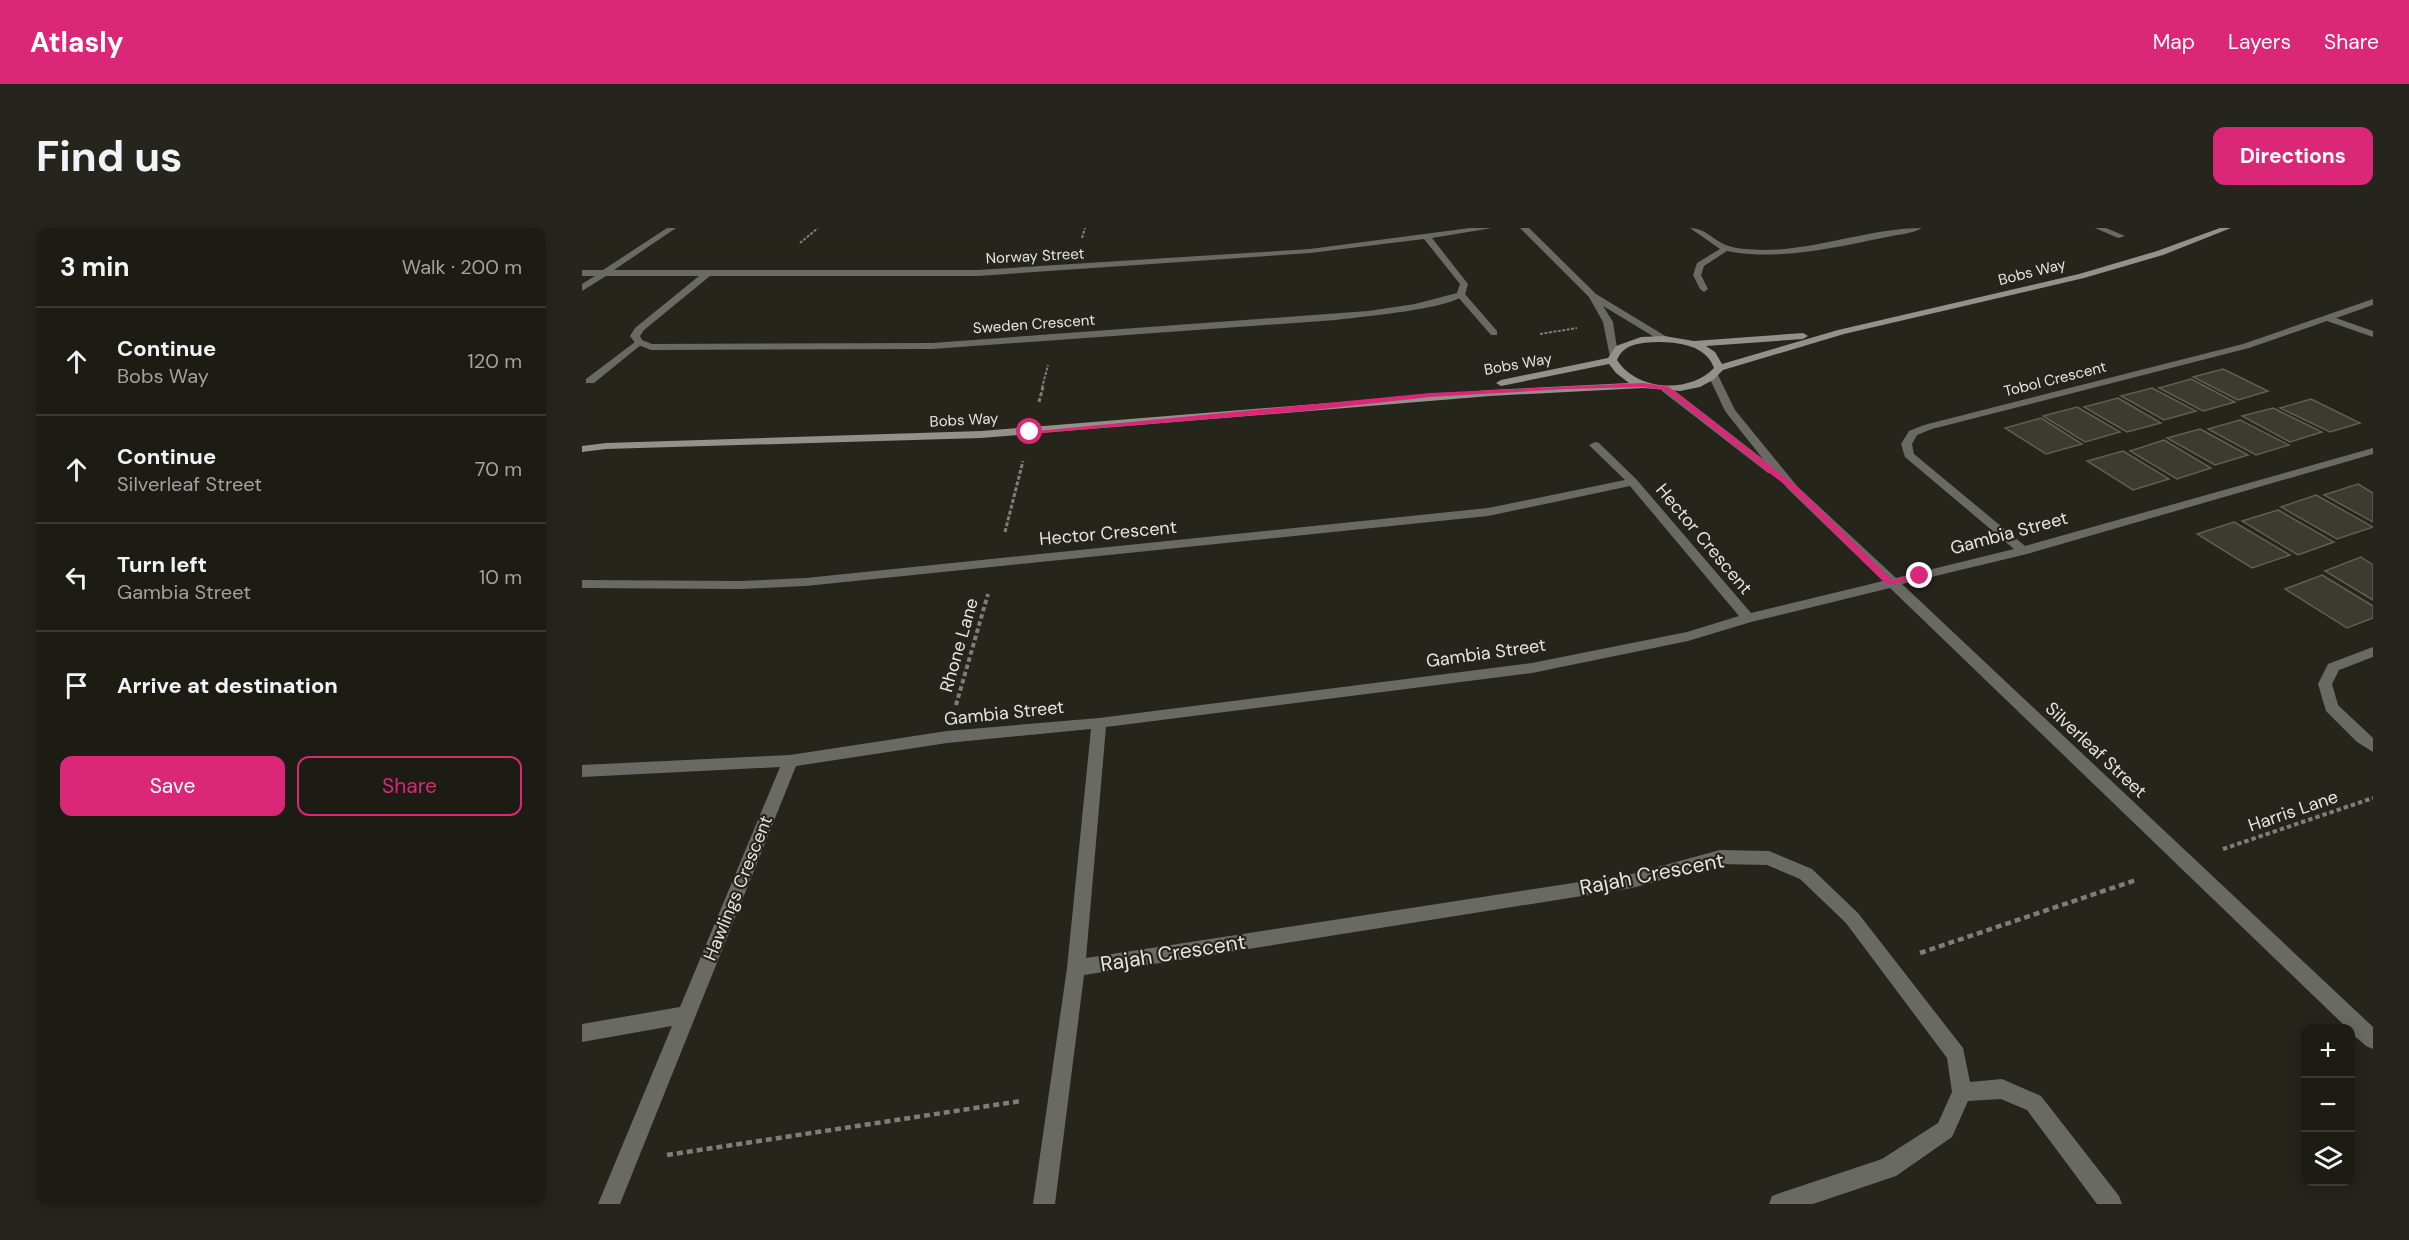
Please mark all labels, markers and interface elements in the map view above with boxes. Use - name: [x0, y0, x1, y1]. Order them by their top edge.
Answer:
- text: Atlasly: [30, 24, 124, 61]
- text: Map: [2153, 28, 2195, 56]
- text: Layers: [2228, 28, 2291, 56]
- text: Share: [2324, 28, 2379, 56]
- button: Directions: [2213, 127, 2373, 185]
- text: Find us: [36, 129, 182, 184]
- street label: Norway Street: [985, 243, 1085, 269]
- text: 3 min: [60, 250, 129, 284]
- text: Walk · 200 m: [402, 254, 522, 280]
- street label: Bobs Way: [1996, 254, 2068, 290]
- street label: Sweden Crescent: [972, 310, 1096, 338]
- text: Continue: [117, 334, 216, 363]
- icon: ahead: [60, 345, 93, 378]
- text: 120 m: [468, 348, 522, 374]
- street label: Bobs Way: [1482, 348, 1554, 380]
- street label: Tobol Crescent: [2002, 357, 2109, 401]
- text: Bobs Way: [117, 363, 209, 389]
- street label: Bobs Way: [929, 408, 1000, 432]
- route start: [1016, 418, 1042, 444]
- text: Continue: [117, 442, 216, 471]
- icon: ahead: [60, 453, 93, 486]
- text: 70 m: [475, 456, 522, 482]
- text: Silverleaf Street: [117, 471, 262, 497]
- street label: Hector Crescent: [1651, 478, 1757, 600]
- street label: Gambia Street: [1948, 506, 2070, 560]
- street label: Hector Crescent: [1038, 515, 1178, 551]
- text: Turn left: [117, 550, 207, 579]
- icon: left: [60, 561, 93, 594]
- route end: [1906, 562, 1932, 588]
- text: 10 m: [479, 564, 522, 590]
- text: Gambia Street: [117, 579, 251, 605]
- street label: Rhone Lane: [934, 595, 984, 695]
- street label: Gambia Street: [1425, 633, 1547, 673]
- icon: arrive: [60, 669, 93, 702]
- text: Arrive at destination: [117, 671, 338, 700]
- street label: Gambia Street: [943, 695, 1065, 731]
- street label: Silverleaf Street: [2040, 697, 2152, 803]
- button: Save: [60, 756, 285, 816]
- button: Share: [297, 756, 522, 816]
- street label: Harris Lane: [2245, 784, 2341, 838]
- street label: Hawlings Crescent: [698, 812, 778, 964]
- street label: Rajah Crescent: [1577, 846, 1727, 902]
- street label: Rajah Crescent: [1098, 928, 1248, 978]
- map controls: [2301, 1024, 2355, 1186]
- button: +: [2301, 1024, 2355, 1078]
- button: −: [2301, 1078, 2355, 1132]
- button: layers: [2301, 1132, 2355, 1186]

